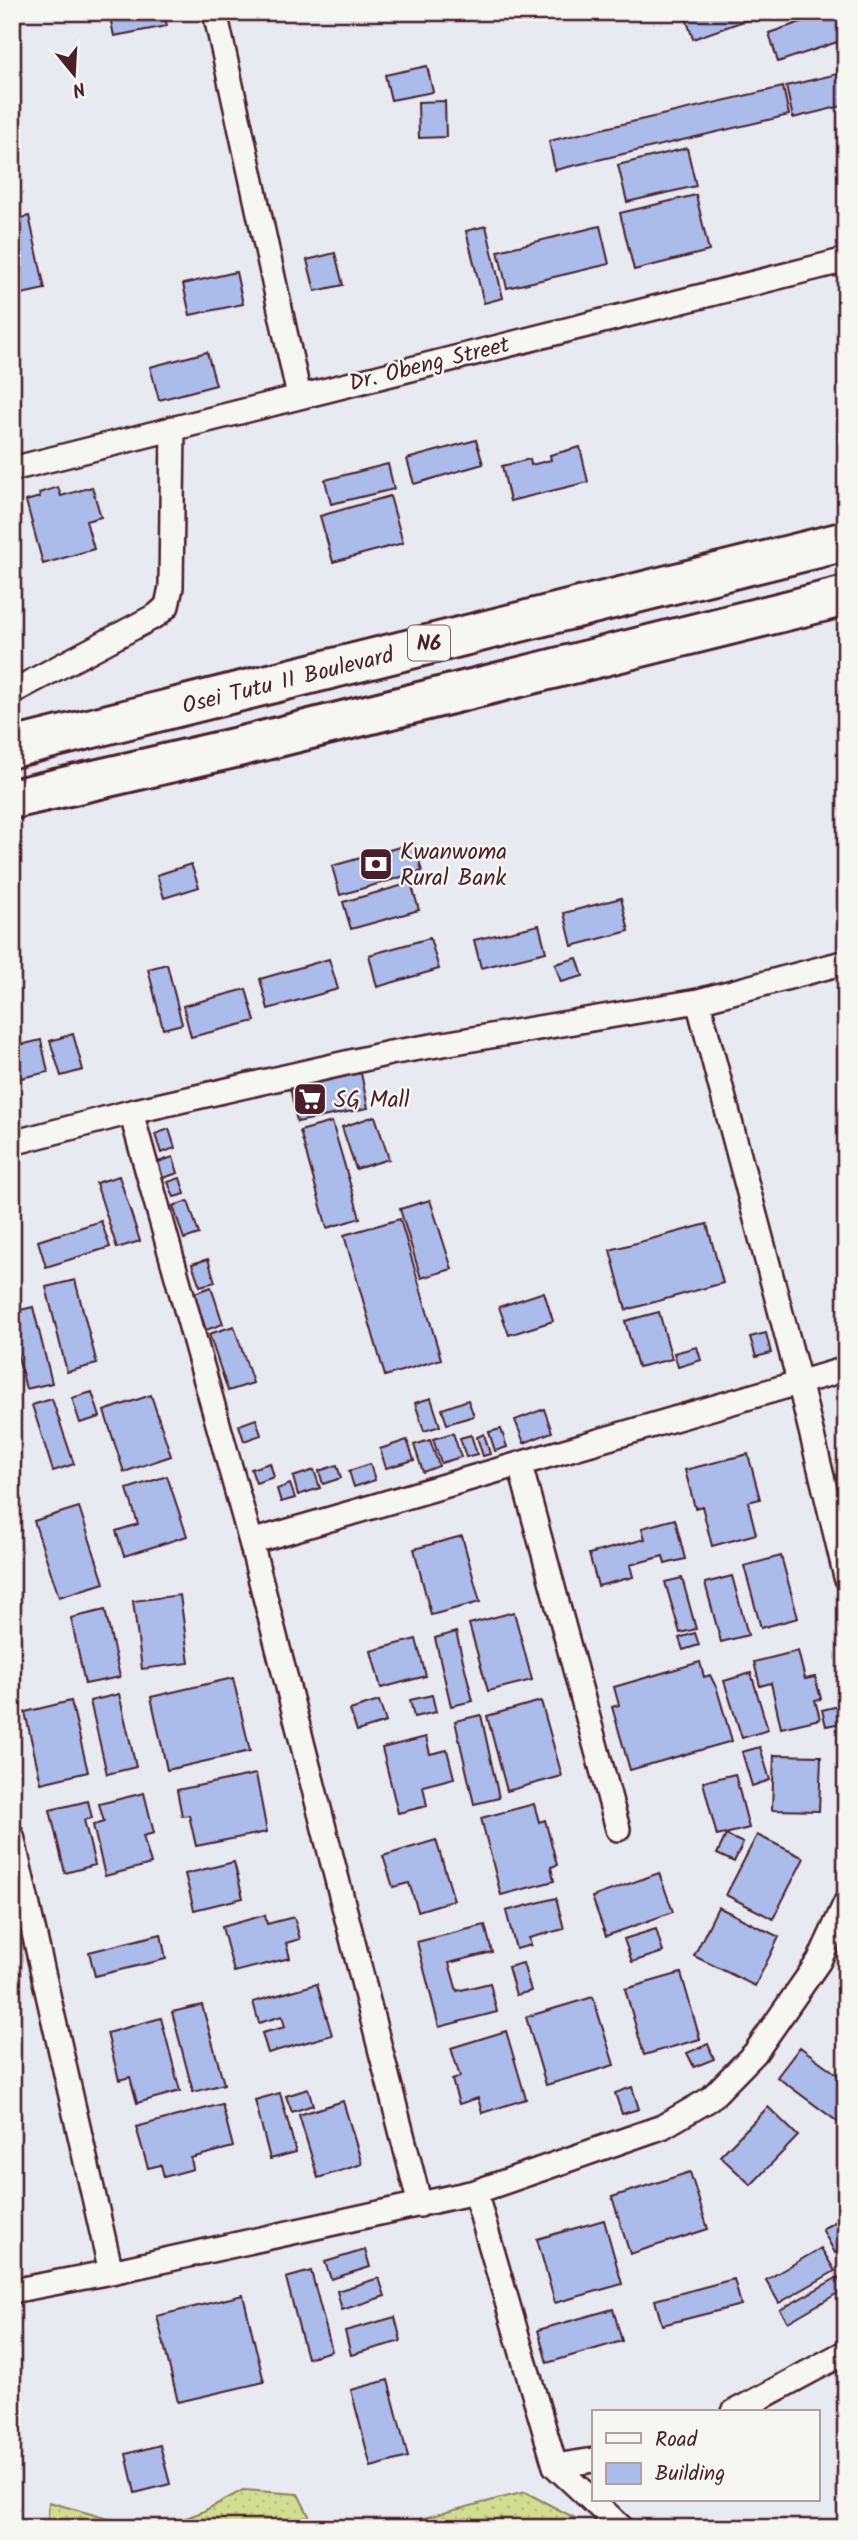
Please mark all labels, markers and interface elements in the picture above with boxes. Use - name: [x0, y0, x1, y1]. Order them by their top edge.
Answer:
- north arrow: [38, 38, 108, 108]
- text: N: [68, 72, 89, 104]
- street label: Dr. Obeng Street: [345, 327, 515, 402]
- road number: N6: [408, 626, 450, 660]
- street label: Osei Tutu II Boulevard: [179, 638, 398, 725]
- place label: Kwanwoma Rural Bank: [400, 835, 507, 897]
- bank icon: Kwanwoma Rural Bank: [357, 845, 395, 883]
- supermarket icon: SG Mall: [291, 1080, 329, 1118]
- place label: SG Mall: [334, 1083, 410, 1119]
- legend: [592, 2410, 820, 2502]
- text: Road: [655, 2424, 698, 2457]
- text: Building: [655, 2458, 725, 2491]

